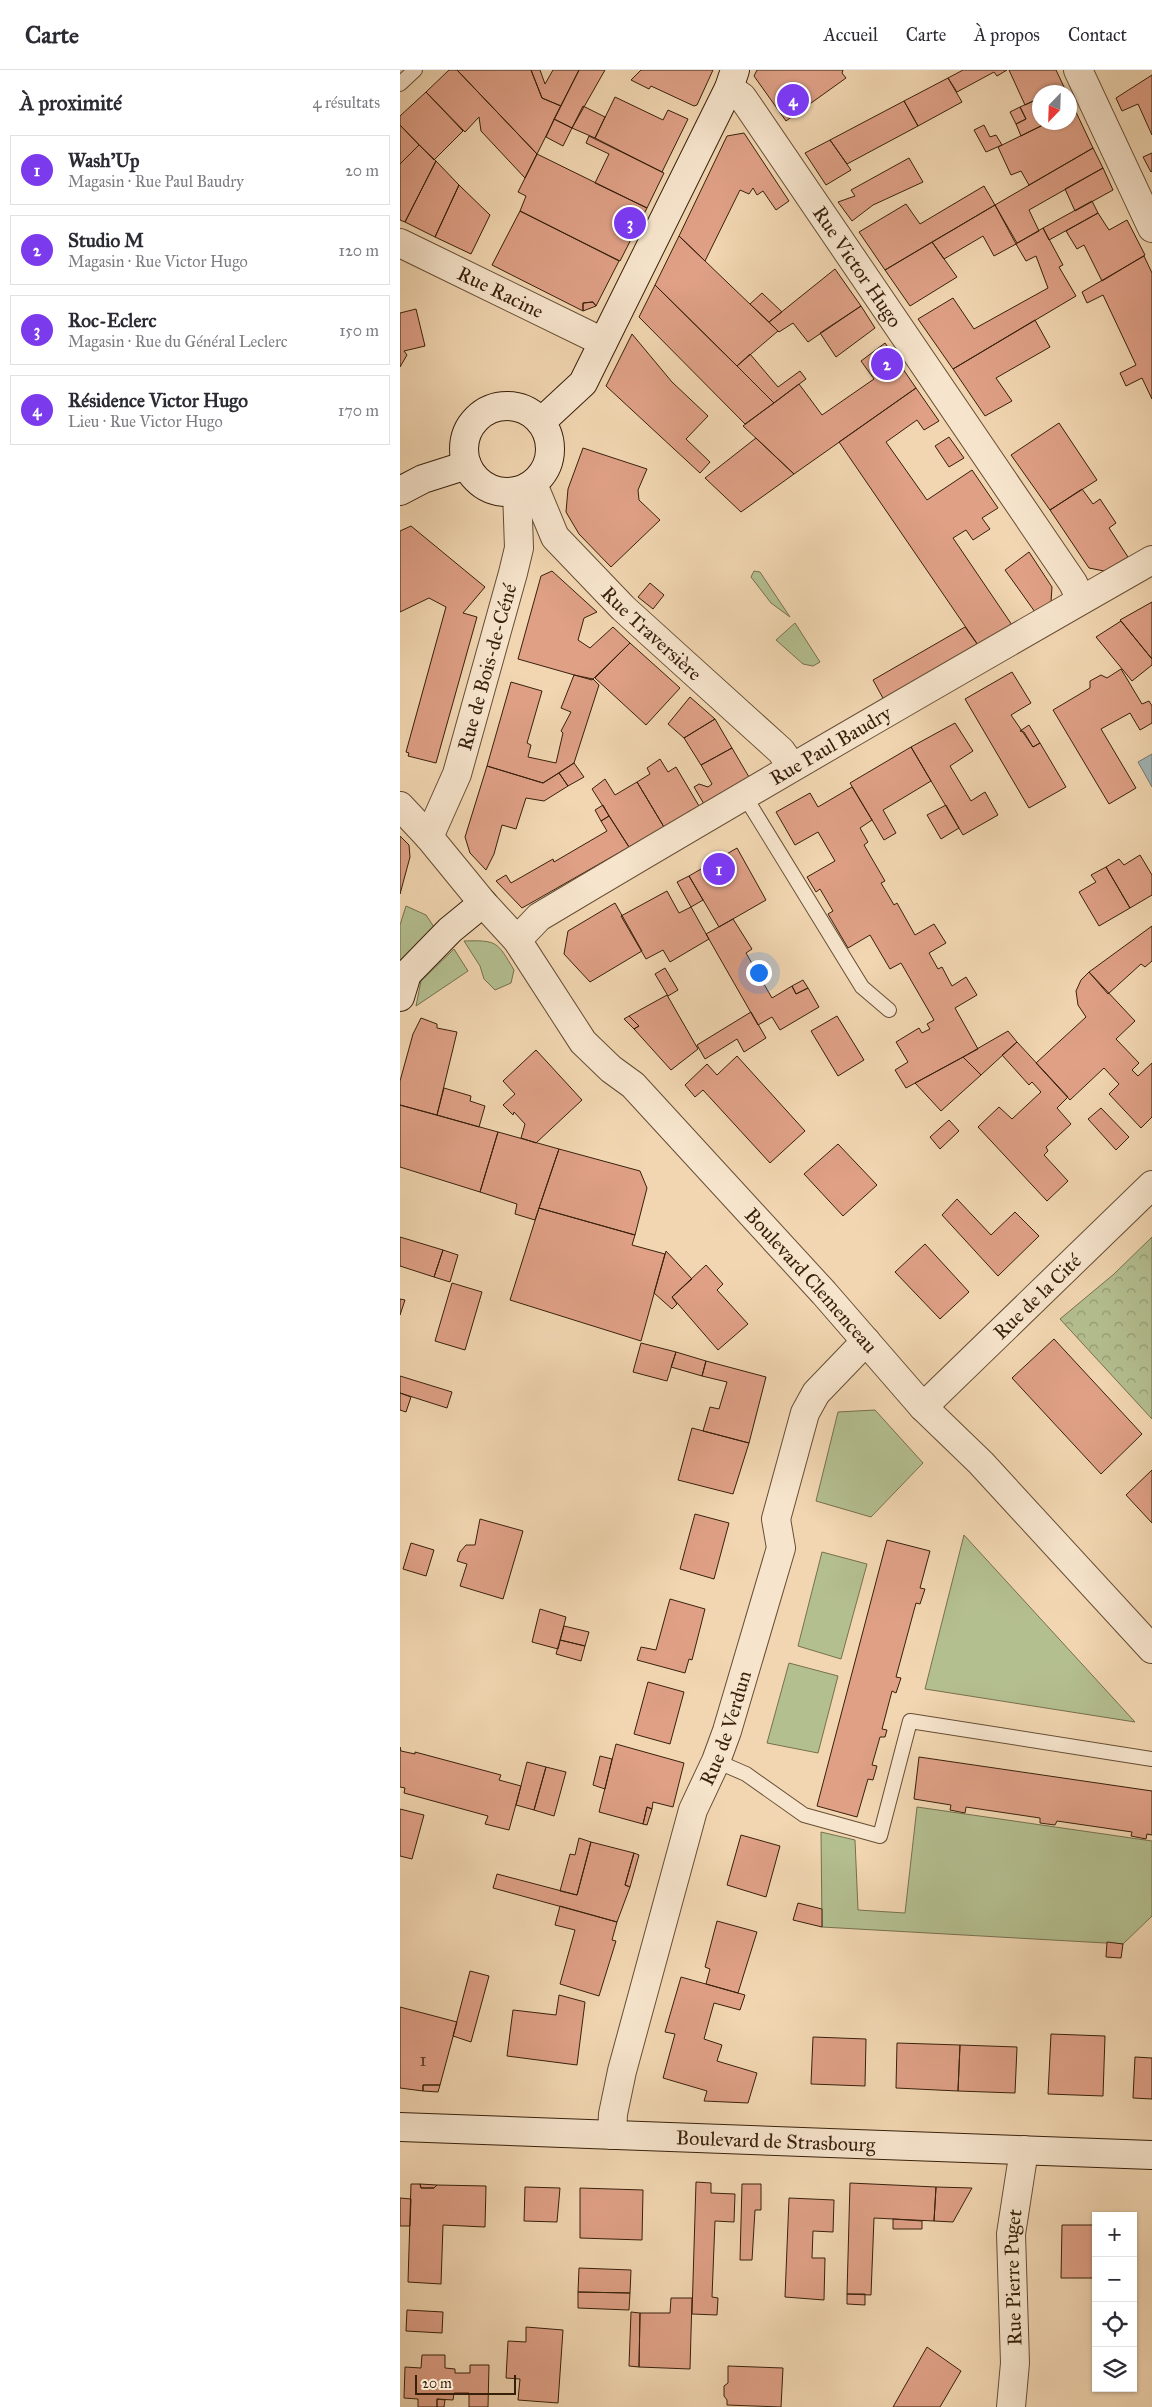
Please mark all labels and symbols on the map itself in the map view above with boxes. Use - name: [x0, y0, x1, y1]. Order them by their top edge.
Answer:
- pin: 4: [777, 81, 809, 119]
- north arrow: [1032, 85, 1077, 130]
- street label: Rue Victor Hugo: [808, 201, 907, 332]
- pin: 3: [614, 204, 646, 242]
- street label: Rue Racine: [454, 261, 548, 323]
- pin: 2: [871, 345, 903, 383]
- street label: Rue de Bois-de-Céné: [452, 580, 522, 753]
- street label: Rue Traversière: [596, 581, 707, 686]
- street label: Rue Paul Baudry: [765, 700, 896, 790]
- pin: 1: [703, 850, 735, 888]
- your location: [746, 960, 772, 986]
- street label: Boulevard Clemenceau: [740, 1203, 883, 1358]
- street label: Rue de la Cité: [988, 1248, 1086, 1344]
- street label: Rue de Verdun: [694, 1668, 756, 1789]
- house number: 1: [419, 2049, 427, 2071]
- street label: Boulevard de Strasbourg: [676, 2125, 877, 2158]
- street label: Rue Pierre Puget: [999, 2207, 1027, 2346]
- scale bar: [415, 2372, 516, 2395]

